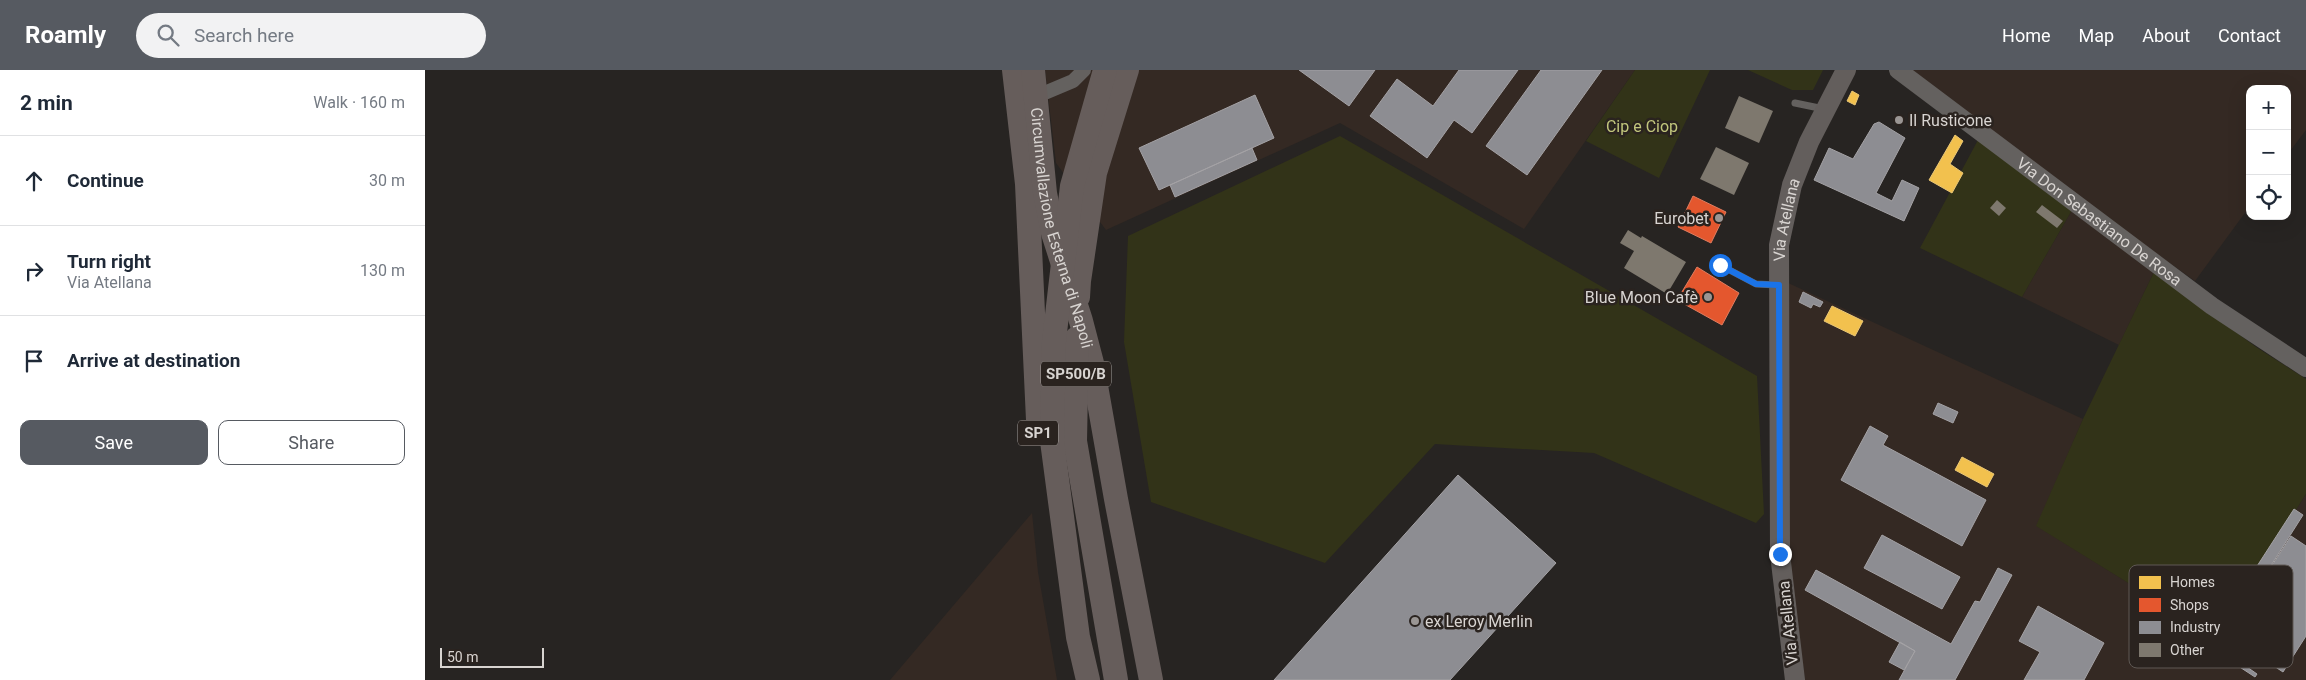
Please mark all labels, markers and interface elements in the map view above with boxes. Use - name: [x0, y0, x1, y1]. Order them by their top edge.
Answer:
- search box: [136, 13, 486, 58]
- text: Roamly: [25, 21, 106, 49]
- icon: search: [154, 21, 182, 49]
- text: Search here: [194, 24, 294, 47]
- text: Home: [2002, 25, 2051, 46]
- text: Map: [2079, 25, 2114, 46]
- text: About: [2142, 25, 2190, 46]
- text: Contact: [2218, 25, 2281, 46]
- map controls: [2246, 85, 2291, 220]
- button: +: [2246, 85, 2291, 130]
- text: 2 min: [20, 91, 73, 115]
- text: Walk · 160 m: [313, 93, 405, 112]
- street label: Circumvallazione Esterna di Napoli: [1027, 106, 1097, 350]
- place label: Il Rusticone: [1909, 111, 1992, 130]
- marker: Il Rusticone: [1893, 114, 1905, 126]
- park label: Cip e Ciop: [1606, 117, 1678, 136]
- button: −: [2246, 130, 2291, 175]
- street label: Via Don Sebastiano De Rosa: [2013, 153, 2186, 290]
- icon: ahead: [20, 167, 48, 195]
- text: Continue: [67, 169, 144, 192]
- text: 30 m: [369, 171, 405, 190]
- street label: Via Atellana: [1769, 175, 1803, 261]
- button: locate: [2246, 175, 2291, 220]
- place label: Eurobet: [1654, 209, 1709, 228]
- marker: Eurobet: [1713, 212, 1725, 224]
- text: Turn right: [67, 250, 151, 273]
- route start: [1709, 254, 1732, 277]
- icon: right: [20, 257, 48, 285]
- text: 130 m: [360, 261, 405, 280]
- text: Via Atellana: [67, 273, 152, 292]
- place label: Blue Moon Cafè: [1585, 288, 1698, 307]
- marker: Blue Moon Cafè: [1702, 291, 1714, 303]
- icon: arrive: [20, 347, 48, 375]
- text: Arrive at destination: [67, 349, 240, 372]
- road number: SP500/B: [1041, 362, 1111, 386]
- button: Save: [20, 420, 208, 465]
- button: Share: [218, 420, 405, 465]
- road number: SP1: [1018, 420, 1058, 446]
- route end: [1769, 543, 1792, 566]
- legend: [2129, 565, 2293, 668]
- text: Homes: [2170, 574, 2215, 590]
- street label: Via Atellana: [1774, 580, 1802, 666]
- text: Shops: [2170, 597, 2209, 613]
- place label: ex Leroy Merlin: [1425, 612, 1533, 631]
- marker: ex Leroy Merlin: [1409, 615, 1421, 627]
- text: Industry: [2170, 619, 2221, 635]
- text: Other: [2170, 642, 2204, 658]
- scale bar: [440, 645, 544, 668]
- text: 50 m: [447, 649, 479, 665]

